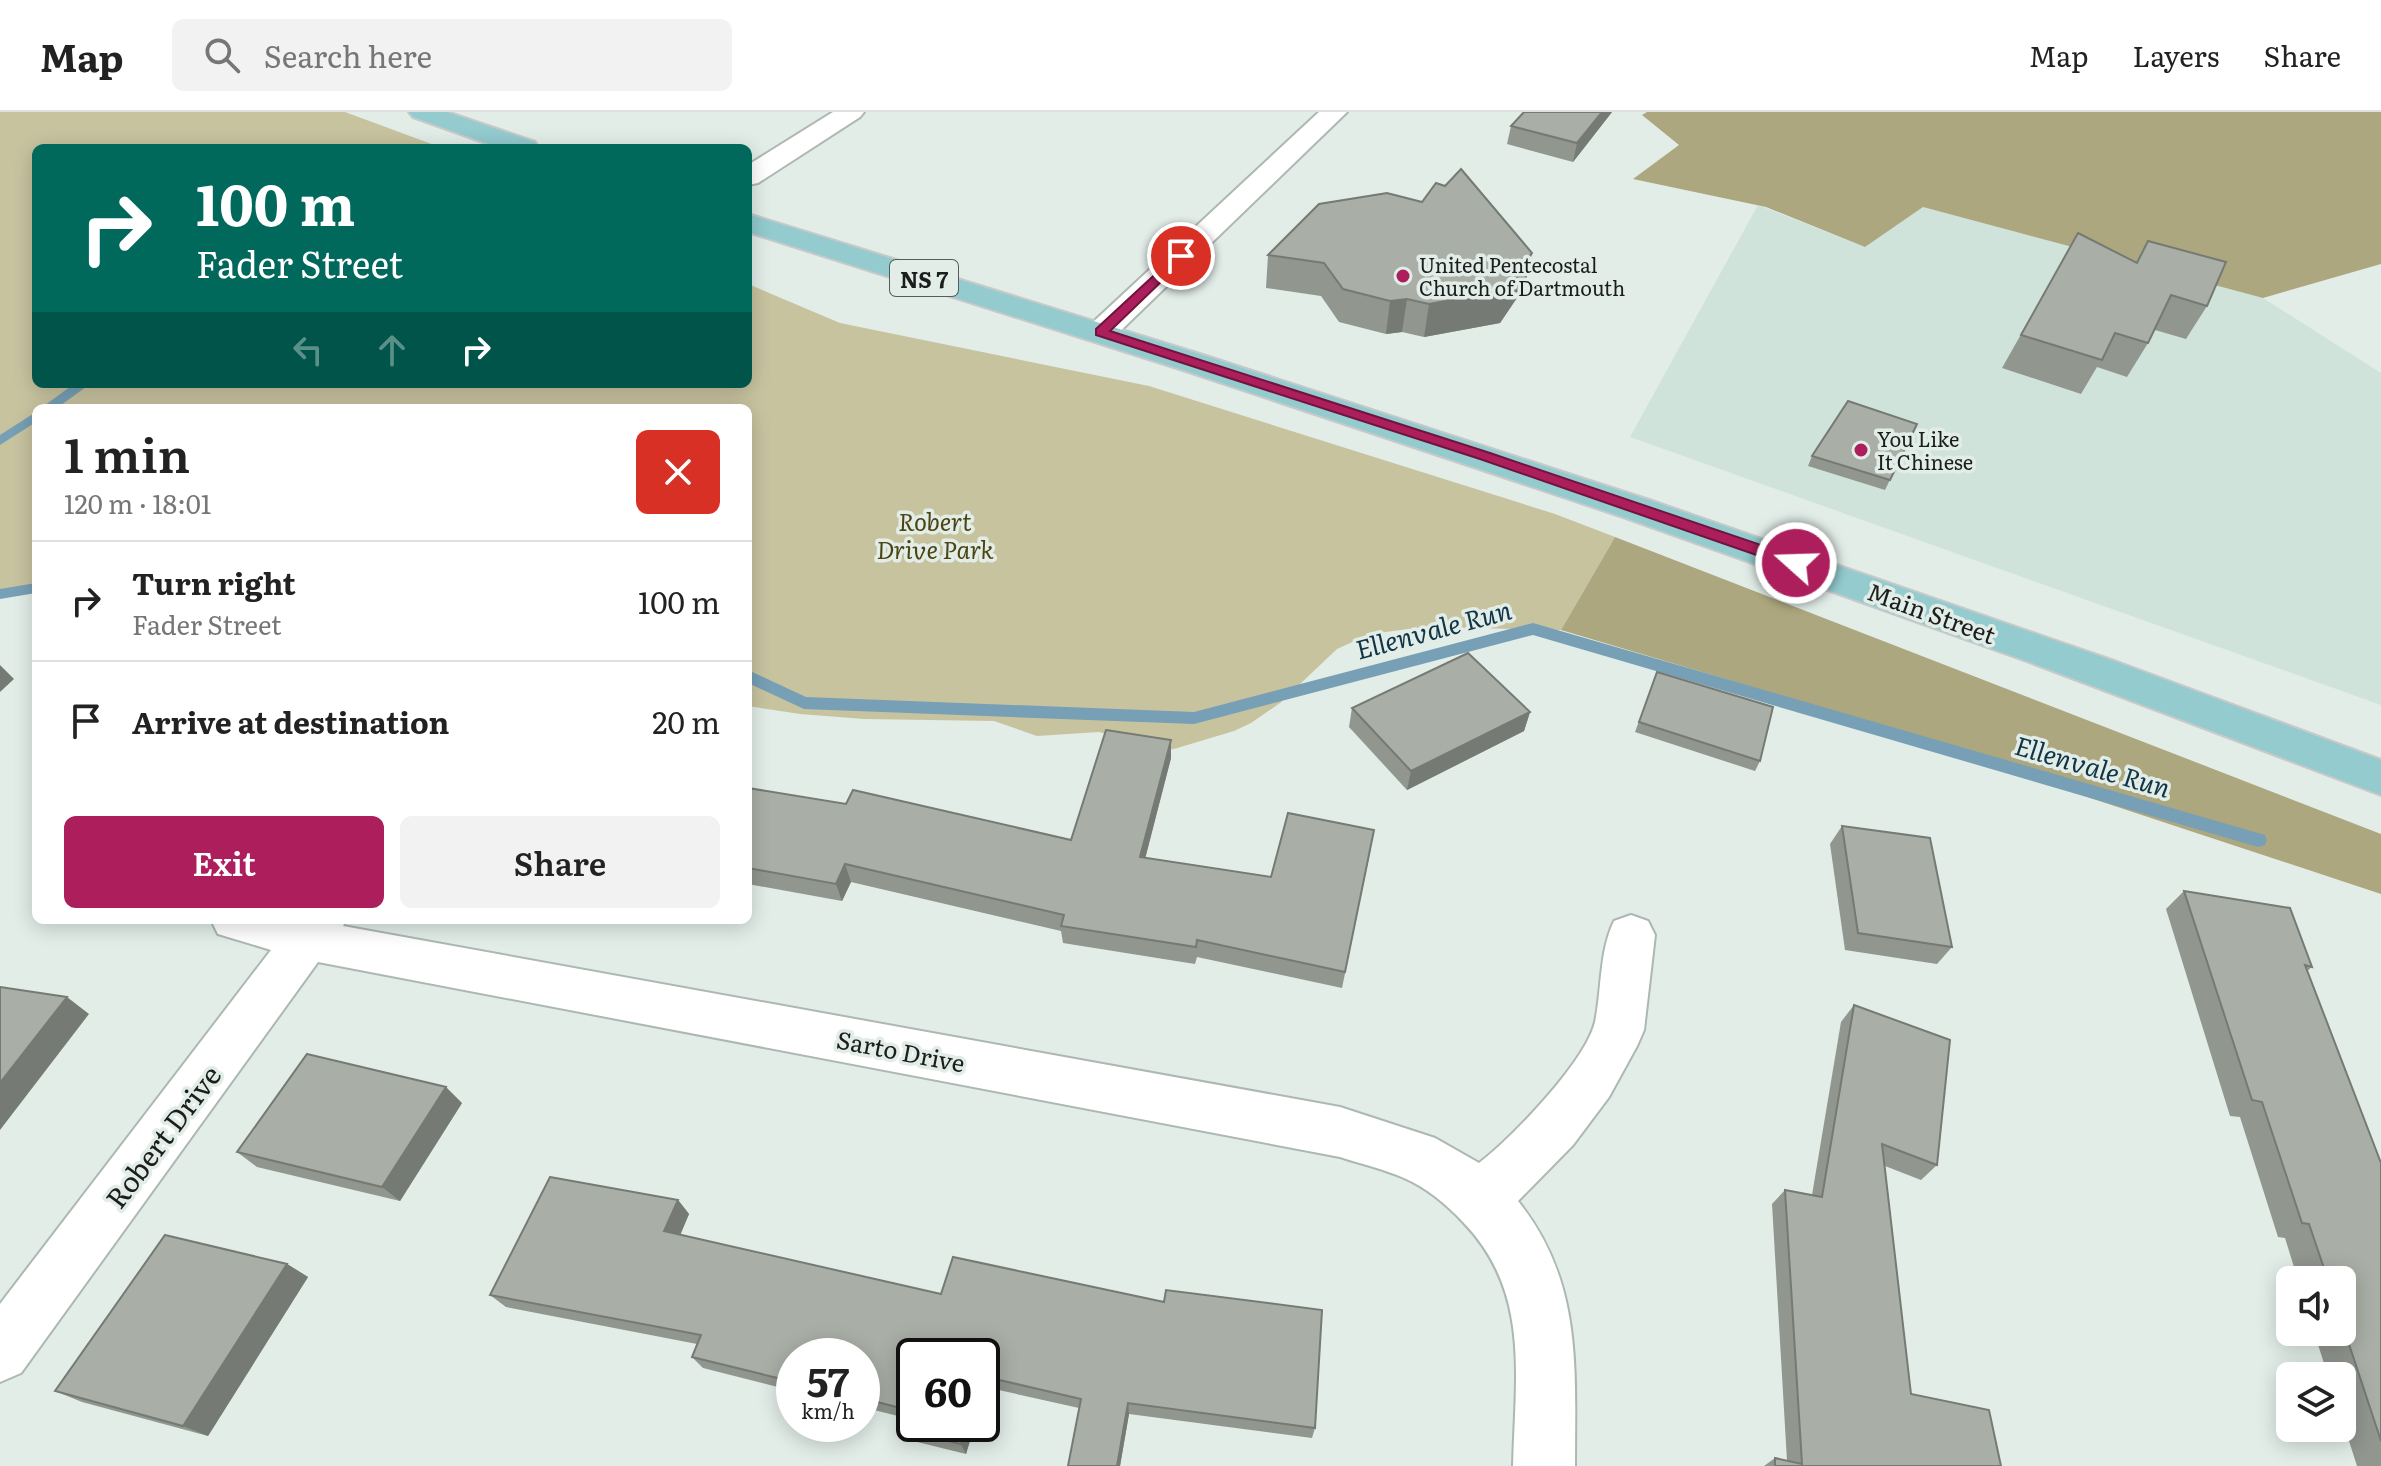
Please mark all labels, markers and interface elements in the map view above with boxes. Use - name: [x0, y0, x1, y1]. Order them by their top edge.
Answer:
- search box: [172, 19, 732, 91]
- text: Map: [40, 27, 124, 84]
- icon: search: [200, 33, 244, 77]
- text: Search here: [264, 33, 432, 77]
- text: Map: [2029, 34, 2088, 76]
- text: Layers: [2132, 34, 2219, 76]
- text: Share: [2263, 34, 2341, 76]
- text: 100 m: [196, 160, 355, 243]
- icon: right: [64, 176, 168, 280]
- pin: [1147, 222, 1215, 290]
- icon: arrive: [1159, 234, 1203, 278]
- text: Fader Street: [196, 236, 403, 289]
- place label: United Pentecostal Church of Dartmouth: [1419, 249, 1625, 302]
- road number: NS 7: [890, 260, 958, 296]
- marker: United Pentecostal Church of Dartmouth: [1394, 267, 1412, 285]
- icon: left: [286, 328, 330, 372]
- icon: ahead: [370, 328, 414, 372]
- icon: right: [454, 328, 498, 372]
- text: 1 min: [64, 417, 190, 488]
- place label: You Like It Chinese: [1877, 423, 1973, 476]
- button: close: [636, 430, 720, 514]
- marker: You Like It Chinese: [1852, 441, 1870, 459]
- text: 120 m · 18:01: [64, 483, 211, 522]
- park label: Robert Drive Park: [876, 503, 994, 566]
- position arrow: [1754, 521, 1838, 605]
- text: Turn right: [132, 560, 296, 604]
- street label: Main Street: [1863, 573, 2001, 651]
- icon: right: [64, 579, 108, 623]
- text: 100 m: [638, 579, 720, 623]
- water label: Ellenvale Run: [1351, 588, 1516, 668]
- text: Fader Street: [132, 604, 282, 643]
- icon: arrive: [64, 699, 108, 743]
- text: Arrive at destination: [132, 699, 449, 743]
- text: 20 m: [652, 699, 720, 743]
- water label: Ellenvale Run: [2011, 724, 2176, 806]
- button: Exit: [64, 816, 384, 908]
- button: Share: [400, 816, 720, 908]
- street label: Sarto Drive: [834, 1020, 968, 1080]
- street label: Robert Drive: [94, 1055, 230, 1217]
- map controls: [2276, 1266, 2356, 1442]
- button: sound: [2276, 1266, 2356, 1346]
- speed limit sign: 60: [896, 1338, 1000, 1442]
- text: 57: [807, 1350, 849, 1409]
- button: layers: [2276, 1362, 2356, 1442]
- text: km/h: [801, 1395, 855, 1425]

